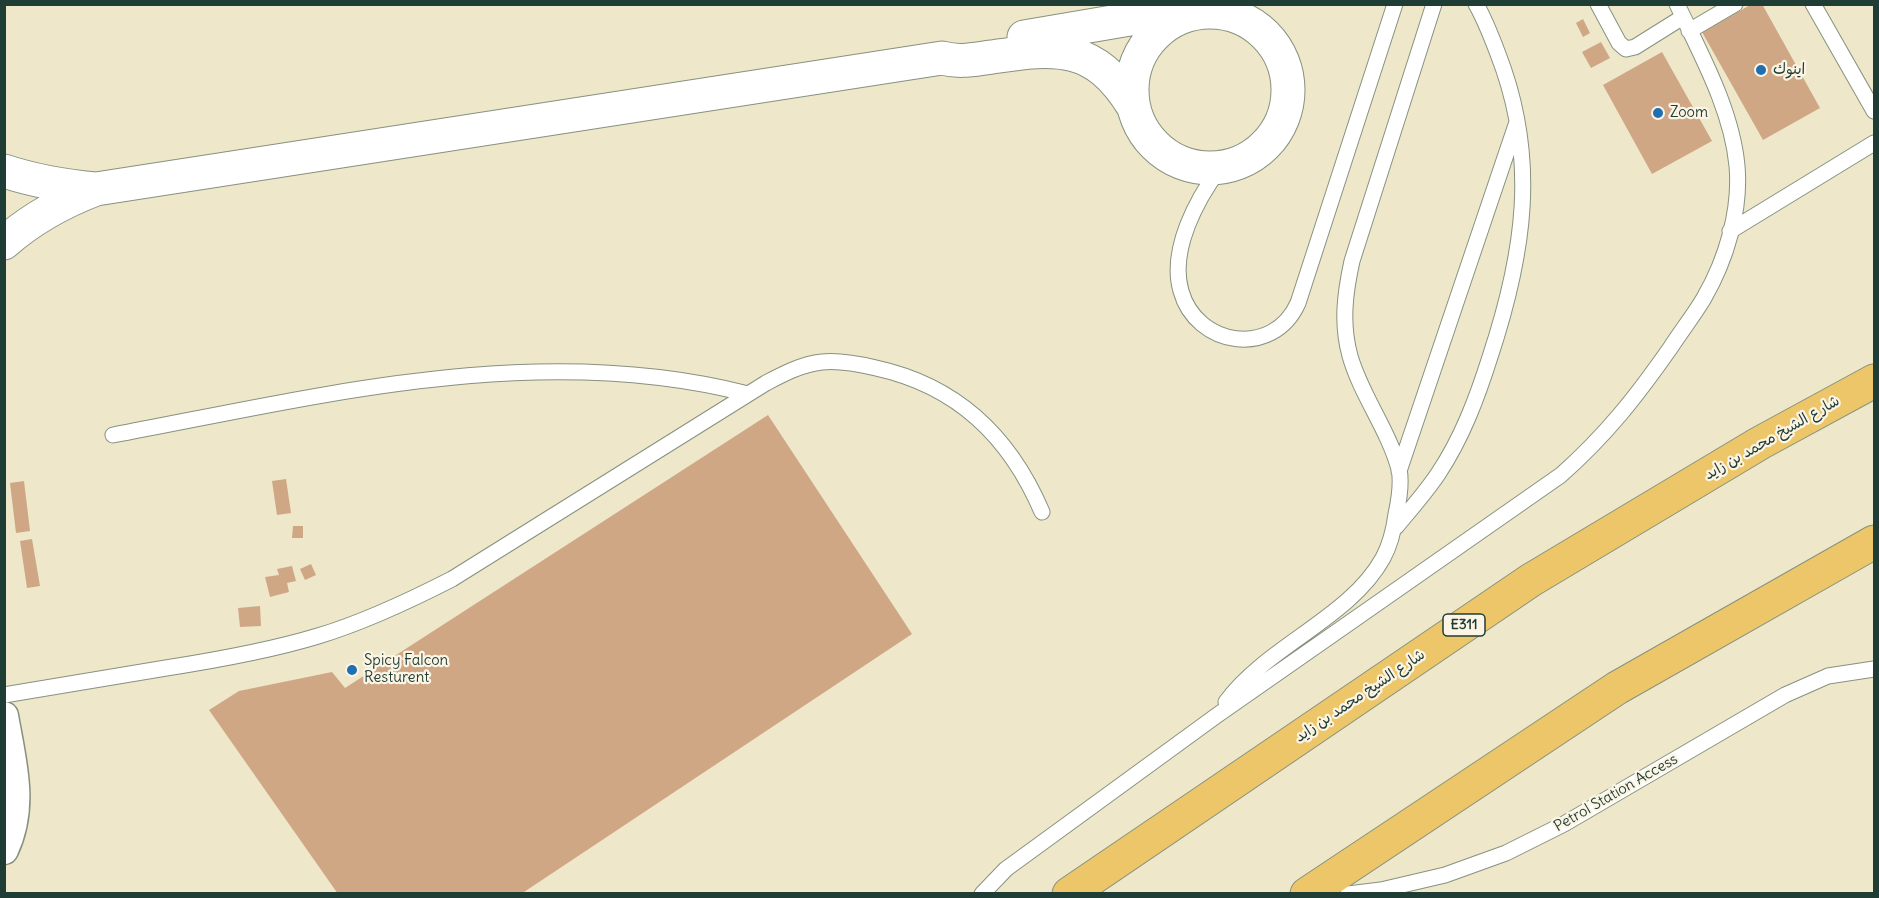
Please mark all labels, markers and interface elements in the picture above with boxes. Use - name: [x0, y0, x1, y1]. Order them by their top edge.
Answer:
- place label: اينوك: [1773, 61, 1805, 79]
- marker: اينوك: [1754, 63, 1768, 77]
- place label: Zoom: [1670, 104, 1708, 122]
- marker: Zoom: [1651, 106, 1665, 120]
- street label: شارع الشيخ محمد بن زايد: [1701, 392, 1843, 484]
- road number: E311: [1443, 614, 1485, 636]
- street label: شارع الشيخ محمد بن زايد: [1291, 646, 1429, 746]
- place label: Spicy Falcon Resturent: [364, 652, 448, 687]
- marker: Spicy Falcon Resturent: [345, 663, 359, 677]
- street label: Petrol Station Access: [1551, 750, 1681, 836]

